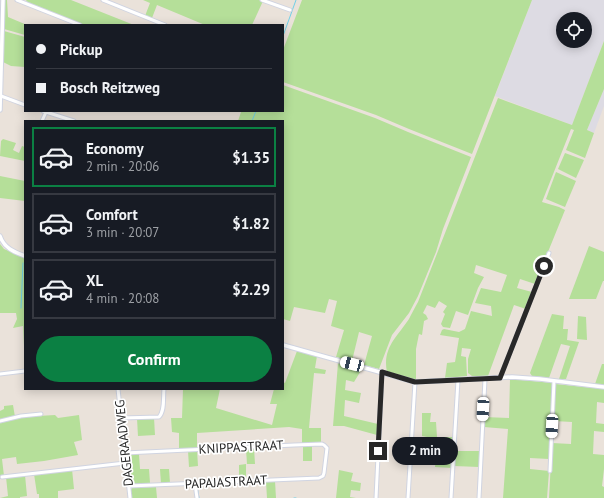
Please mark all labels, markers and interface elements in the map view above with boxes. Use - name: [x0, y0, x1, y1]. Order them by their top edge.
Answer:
- map controls: [556, 12, 592, 48]
- button: locate: [556, 12, 592, 48]
- text: Pickup: [60, 40, 103, 59]
- text: Bosch Reitzweg: [60, 78, 160, 97]
- icon: car: [38, 139, 74, 175]
- text: Economy: [86, 139, 144, 158]
- text: $1.35: [232, 148, 270, 167]
- text: 2 min · 20:06: [86, 158, 159, 175]
- icon: car: [38, 205, 74, 241]
- text: Comfort: [86, 205, 138, 224]
- text: $1.82: [232, 214, 270, 233]
- text: 3 min · 20:07: [86, 224, 159, 241]
- route start: [535, 257, 553, 275]
- icon: car: [38, 271, 74, 307]
- text: XL: [86, 271, 103, 290]
- text: $2.29: [232, 280, 270, 299]
- text: 4 min · 20:08: [86, 290, 159, 307]
- button: Confirm: [36, 336, 272, 382]
- car: [339, 355, 365, 373]
- car: [476, 397, 490, 421]
- street label: DAGERAADWEG: [111, 399, 137, 487]
- car: [545, 414, 559, 438]
- street label: KNIPPASTRAAT: [198, 436, 284, 458]
- callout: 2 min: [392, 437, 458, 465]
- route end: [369, 442, 387, 460]
- text: 2 min: [409, 442, 441, 459]
- street label: PAPAJASTRAAT: [184, 471, 268, 493]

